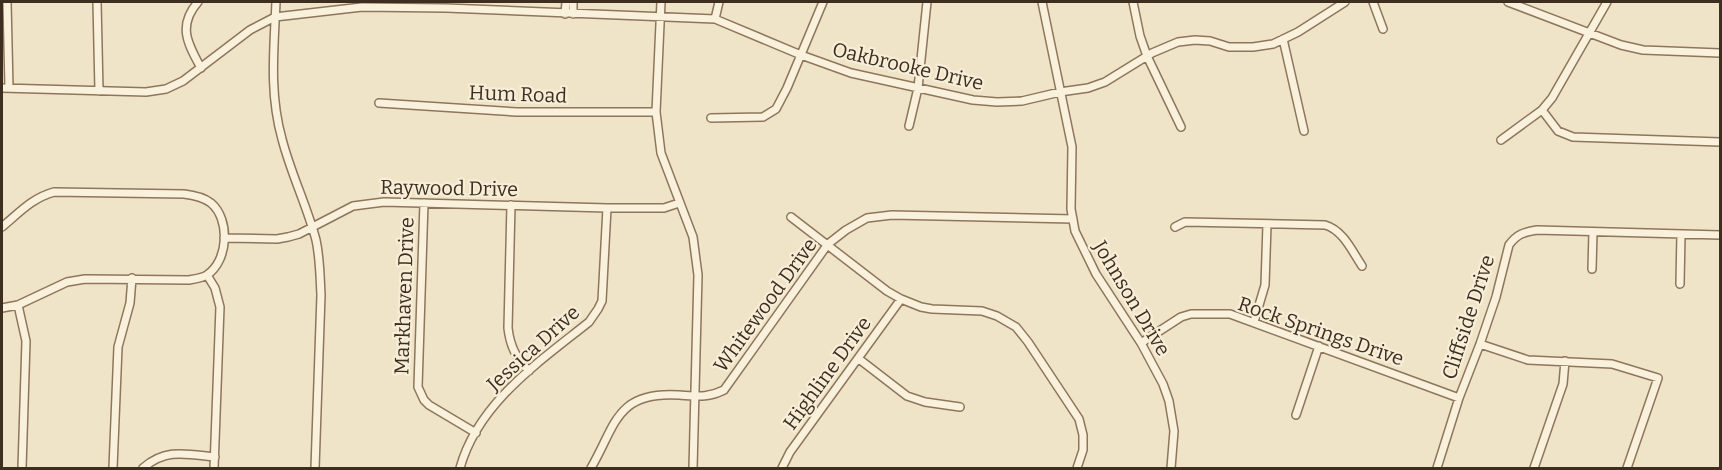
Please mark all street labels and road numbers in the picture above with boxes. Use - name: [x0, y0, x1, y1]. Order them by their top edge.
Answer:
- street label: Oakbrooke Drive: [830, 37, 986, 95]
- street label: Hum Road: [468, 80, 568, 108]
- street label: Raywood Drive: [380, 175, 518, 201]
- street label: Markhaven Drive: [389, 217, 419, 375]
- street label: Whitewood Drive: [708, 233, 822, 377]
- street label: Johnson Drive: [1088, 235, 1176, 360]
- street label: Cliffside Drive: [1437, 252, 1499, 382]
- street label: Rock Springs Drive: [1235, 291, 1407, 371]
- street label: Jessica Drive: [481, 300, 584, 397]
- street label: Highline Drive: [778, 312, 876, 434]

